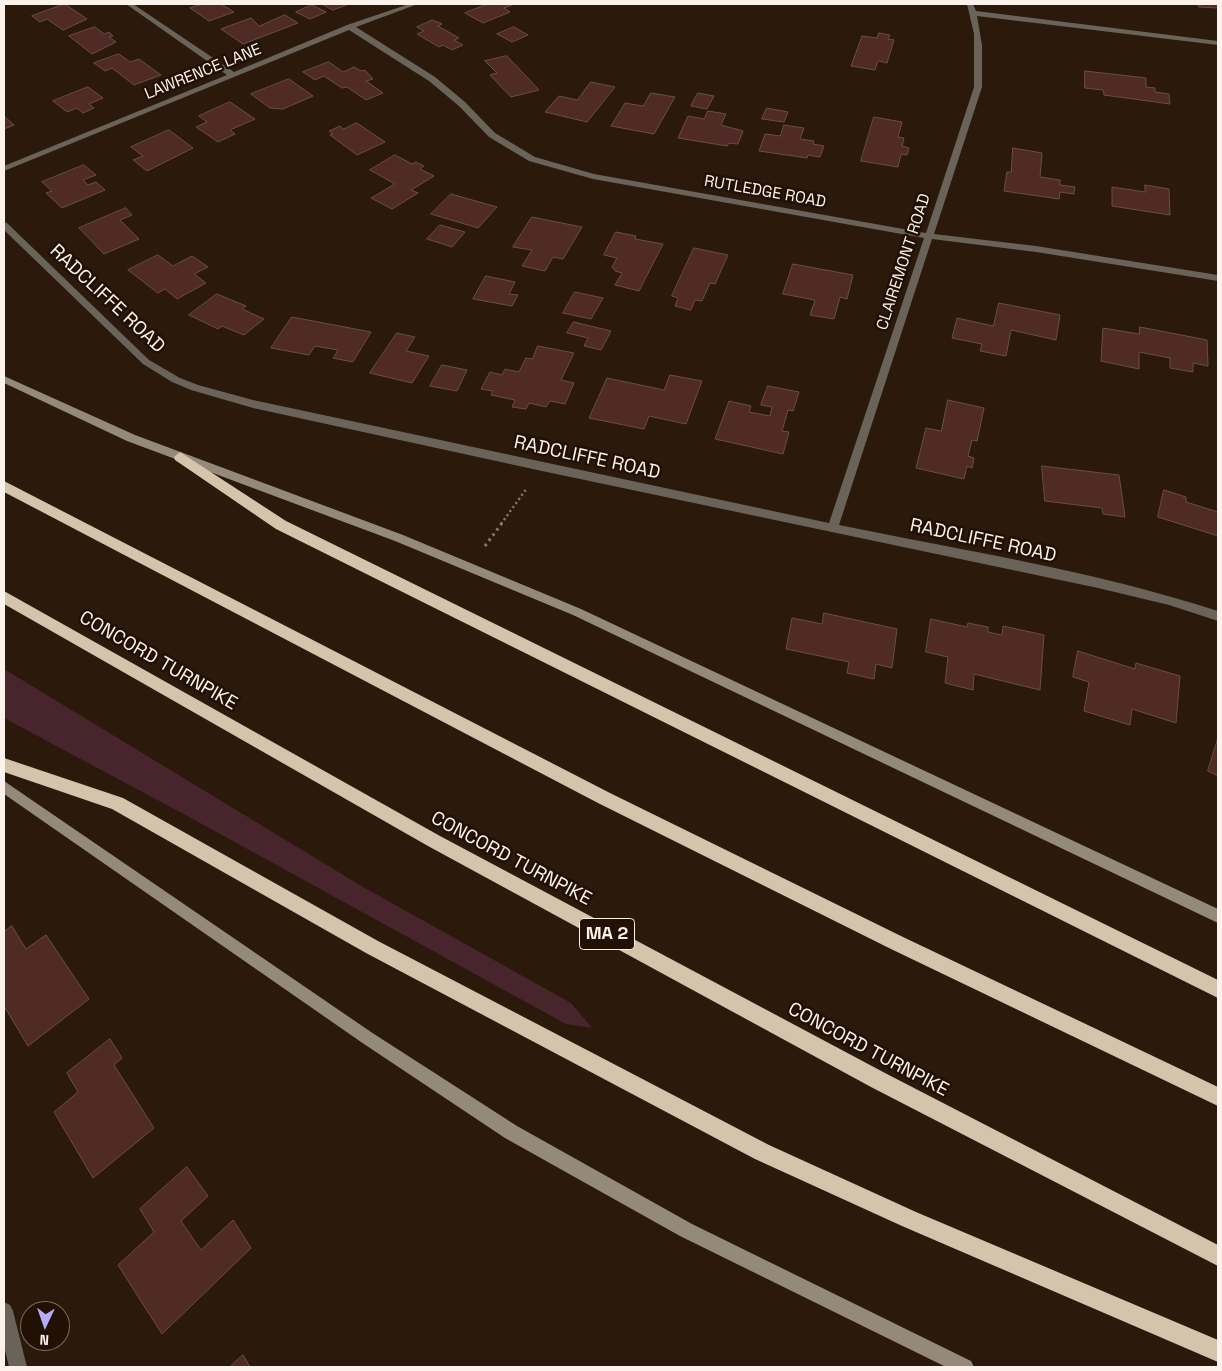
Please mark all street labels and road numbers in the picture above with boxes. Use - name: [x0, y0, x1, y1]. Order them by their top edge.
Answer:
- street label: LAWRENCE LANE: [142, 40, 264, 104]
- street label: RUTLEDGE ROAD: [703, 172, 827, 212]
- street label: CLAIREMONT ROAD: [873, 191, 935, 333]
- street label: RADCLIFFE ROAD: [45, 240, 169, 358]
- street label: RADCLIFFE ROAD: [512, 431, 662, 485]
- street label: RADCLIFFE ROAD: [908, 514, 1058, 568]
- street label: CONCORD TURNPIKE: [75, 606, 241, 716]
- street label: CONCORD TURNPIKE: [427, 807, 595, 911]
- road number: MA 2: [580, 919, 634, 950]
- street label: CONCORD TURNPIKE: [784, 998, 952, 1102]

